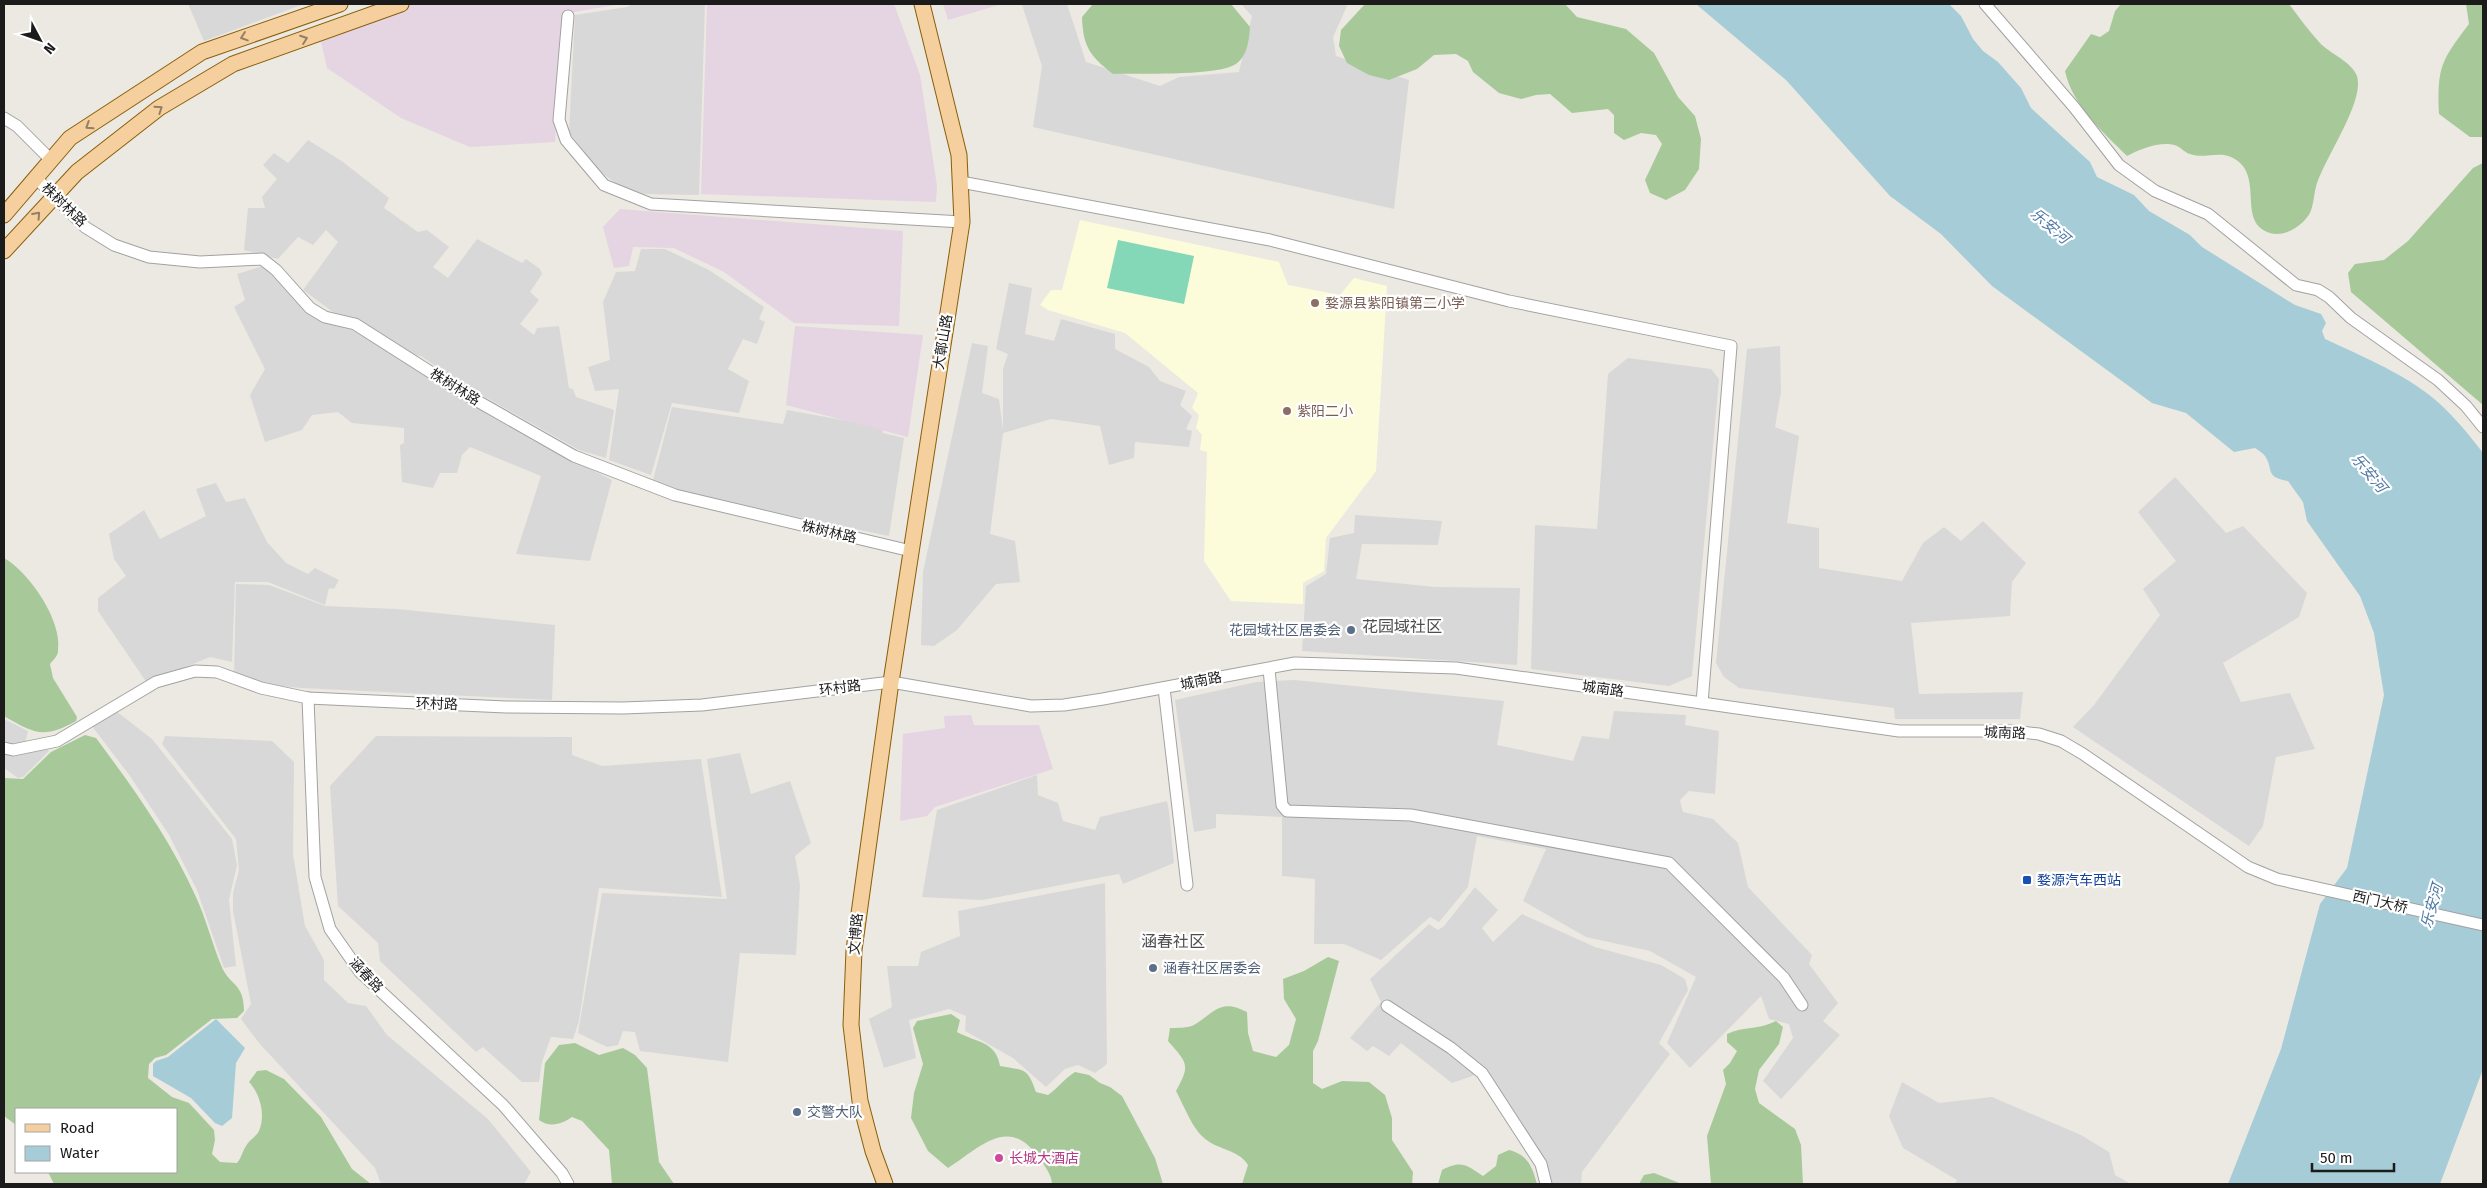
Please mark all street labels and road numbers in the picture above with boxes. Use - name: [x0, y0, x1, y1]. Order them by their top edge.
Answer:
- street label: 株树林路: [38, 179, 90, 231]
- street label: 大鄣山路: [930, 313, 956, 371]
- street label: 株树林路: [427, 365, 483, 409]
- street label: 株树林路: [800, 517, 858, 547]
- street label: 城南路: [1179, 669, 1223, 693]
- street label: 环村路: [818, 677, 862, 699]
- street label: 城南路: [1581, 678, 1625, 700]
- street label: 环村路: [416, 695, 458, 713]
- street label: 城南路: [1984, 724, 2026, 742]
- street label: 西门大桥: [2351, 887, 2409, 917]
- street label: 文博路: [846, 912, 866, 956]
- street label: 涵春路: [345, 954, 387, 996]

